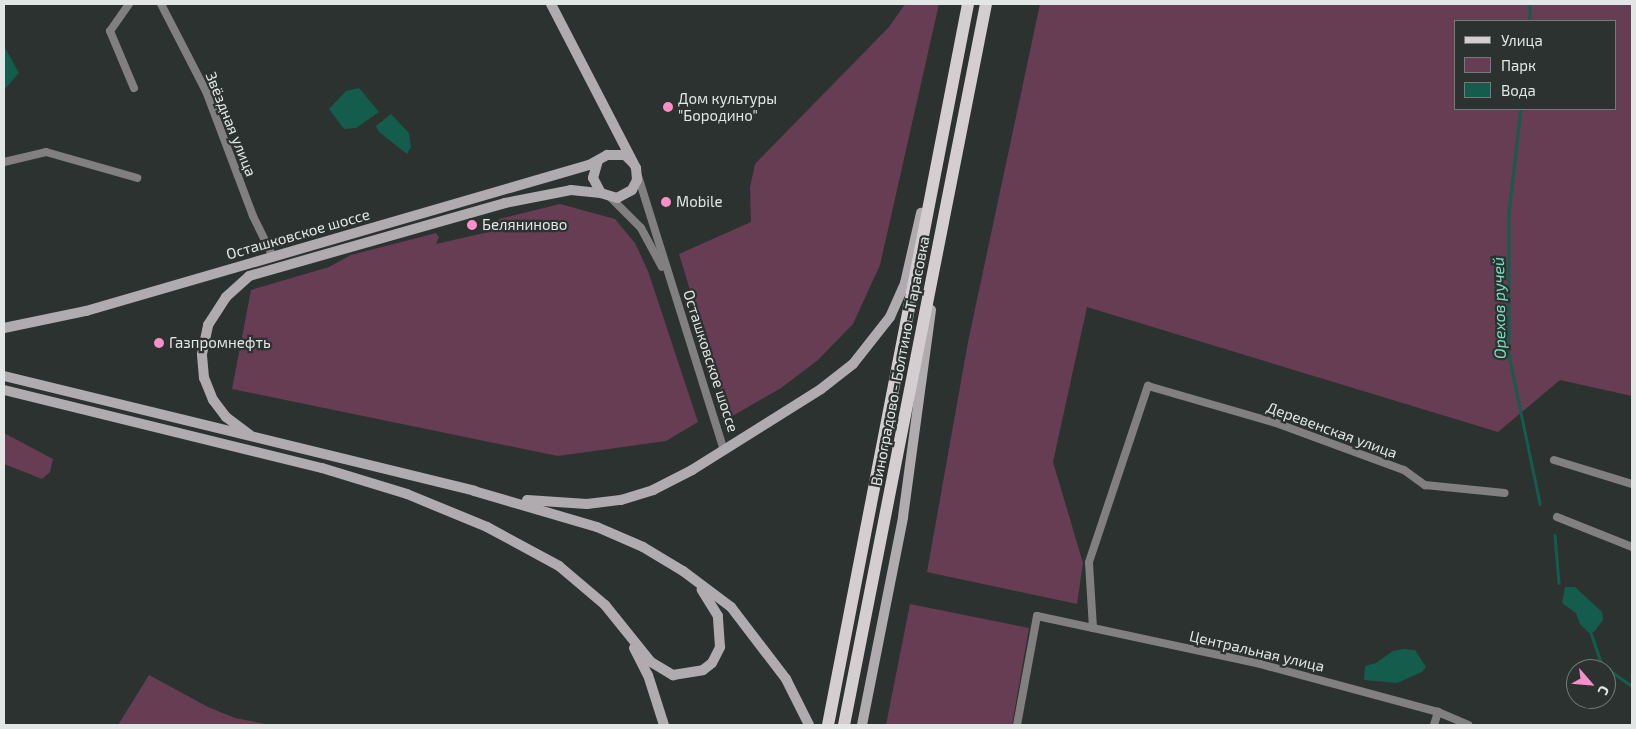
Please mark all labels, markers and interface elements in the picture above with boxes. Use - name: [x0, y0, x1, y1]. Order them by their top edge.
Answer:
- legend: [1454, 20, 1616, 110]
- text: Улица: [1501, 31, 1543, 49]
- text: Парк: [1501, 56, 1536, 74]
- street label: Звёздная улица: [202, 69, 260, 179]
- text: Вода: [1501, 81, 1536, 99]
- place label: Дом культуры "Бородино": [678, 89, 777, 124]
- marker: Дом культуры "Бородино": [662, 101, 674, 113]
- place label: Mobile: [676, 193, 722, 211]
- marker: Mobile: [660, 196, 672, 208]
- street label: Осташковское шоссе: [224, 205, 372, 263]
- place label: Беляниново: [482, 216, 567, 234]
- marker: Беляниново: [466, 219, 478, 231]
- street label: Виноградово - Болтино - Тарасовка: [867, 235, 933, 487]
- water label: Орехов ручей: [1489, 257, 1509, 359]
- street label: Осташковское шоссе: [679, 288, 743, 434]
- place label: Газпромнефть: [169, 334, 271, 352]
- marker: Газпромнефть: [153, 337, 165, 349]
- street label: Деревенская улица: [1264, 398, 1400, 462]
- street label: Центральная улица: [1188, 627, 1326, 675]
- north arrow: [1566, 659, 1616, 709]
- text: С: [1594, 683, 1613, 698]

